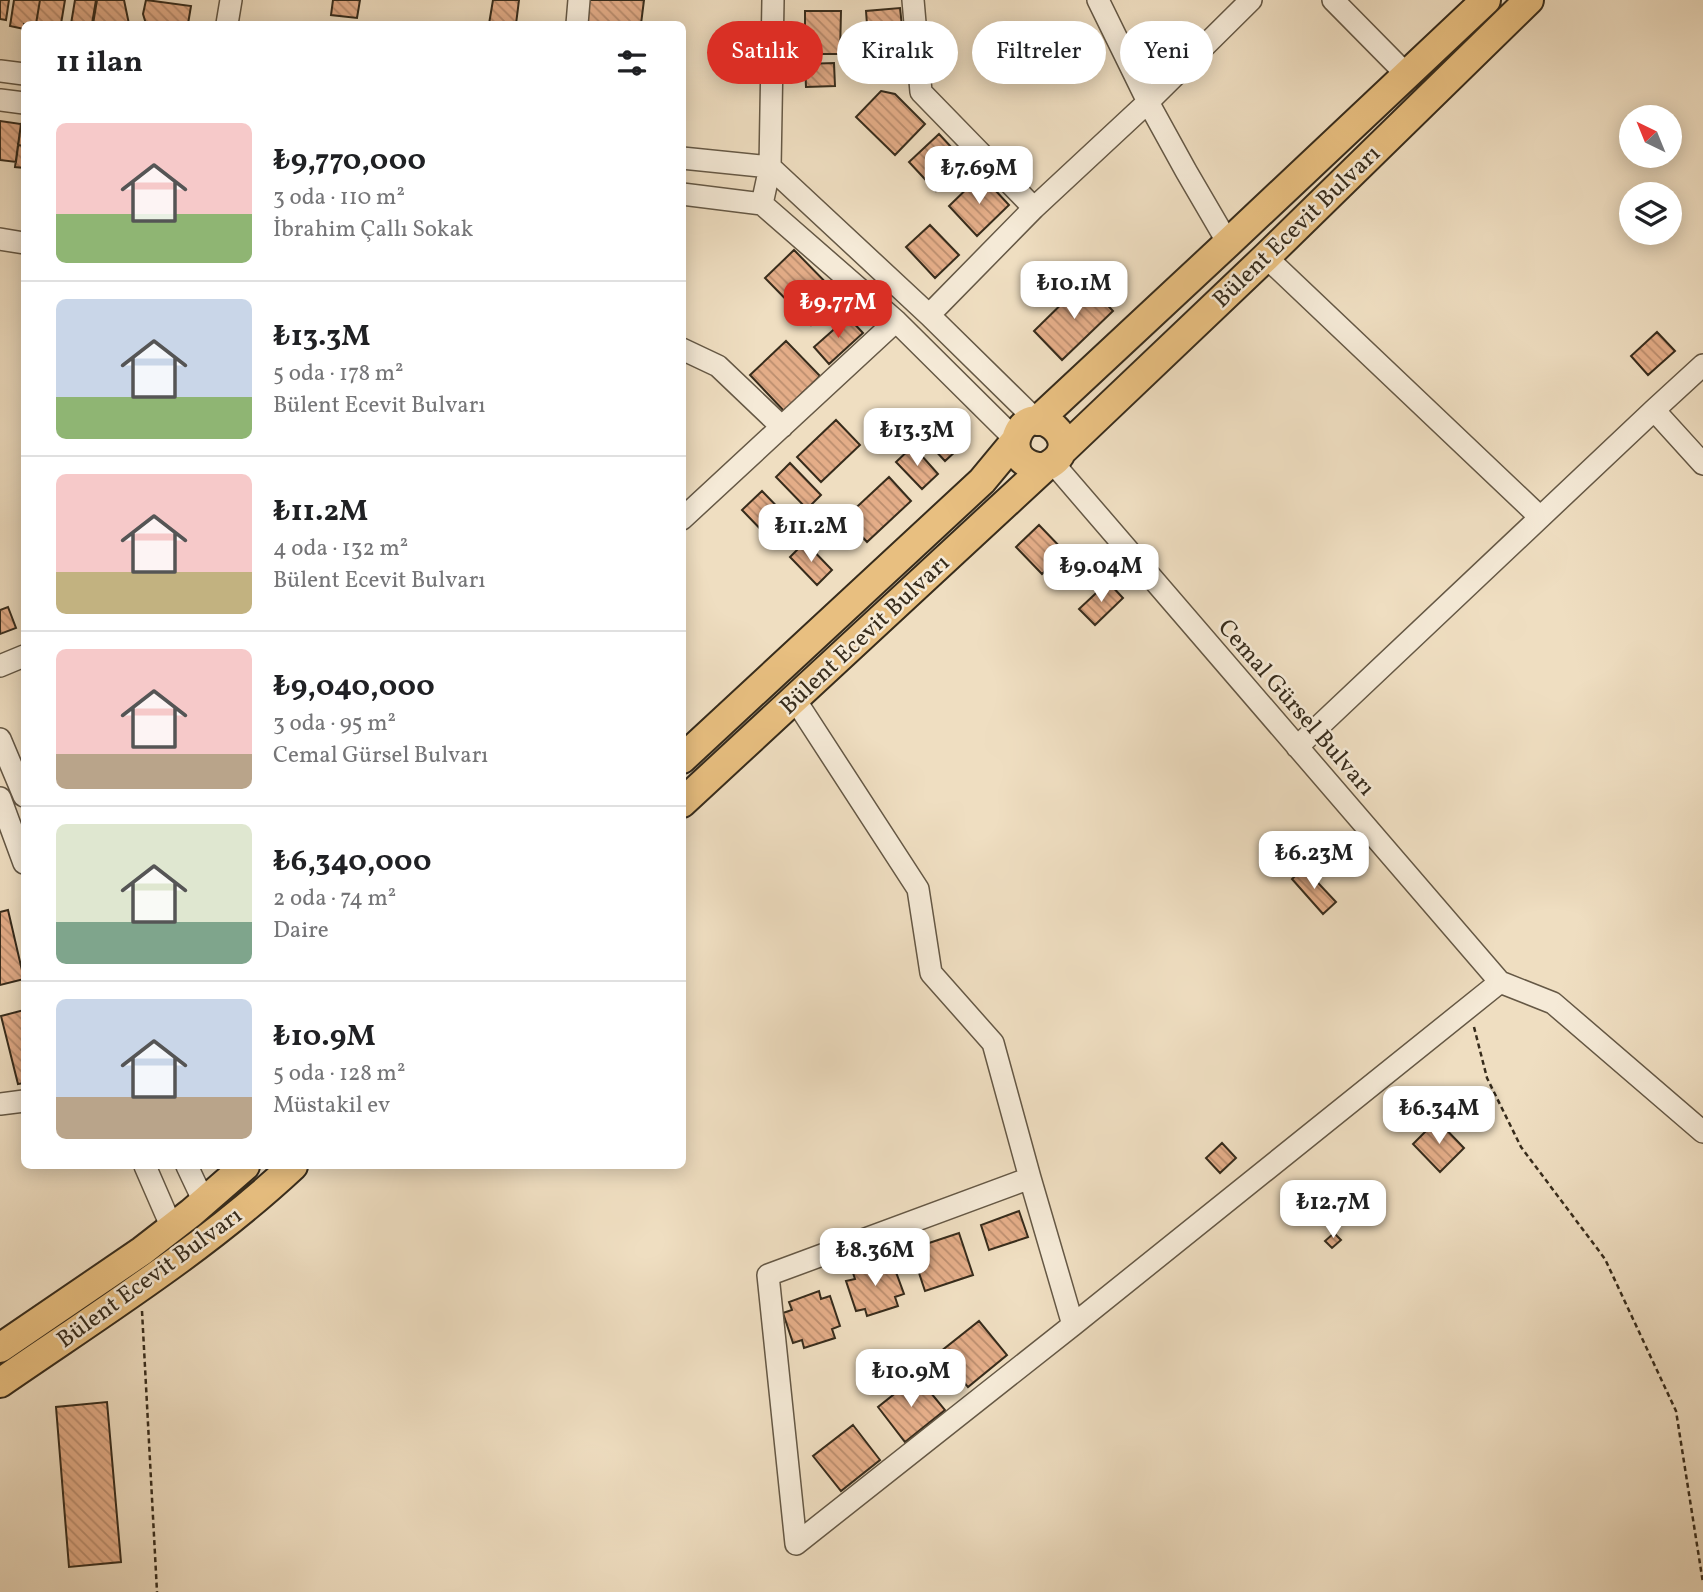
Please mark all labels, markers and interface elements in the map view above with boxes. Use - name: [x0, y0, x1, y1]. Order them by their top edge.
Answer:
- chip: Satılık: [707, 21, 823, 84]
- chip: Kiralık: [837, 21, 958, 84]
- chip: Filtreler: [972, 21, 1106, 84]
- chip: Yeni: [1120, 21, 1213, 84]
- text: 11 ilan: [56, 42, 143, 84]
- icon: filters: [613, 44, 651, 82]
- north arrow: [1619, 105, 1682, 168]
- map controls: [1619, 105, 1682, 245]
- street label: Bülent Ecevit Bulvarı: [1206, 138, 1389, 317]
- text: ₺9,770,000: [273, 140, 426, 182]
- pin: ₺7.69M: [922, 146, 1036, 206]
- icon: home: [112, 151, 196, 235]
- text: ₺7.69M: [941, 153, 1017, 185]
- text: 3 oda · 110 m²: [273, 182, 405, 214]
- button: layers: [1619, 182, 1682, 245]
- text: İbrahim Çallı Sokak: [273, 214, 473, 246]
- pin: ₺10.1M: [1017, 262, 1131, 321]
- text: ₺10.1M: [1036, 268, 1112, 300]
- pin: ₺9.77M: [781, 280, 895, 340]
- text: ₺9.77M: [800, 287, 876, 319]
- text: ₺13.3M: [273, 316, 370, 358]
- icon: home: [112, 327, 196, 411]
- text: 5 oda · 178 m²: [273, 358, 404, 390]
- text: Bülent Ecevit Bulvarı: [273, 390, 485, 422]
- pin: ₺13.3M: [860, 408, 974, 468]
- text: ₺13.3M: [880, 415, 954, 447]
- text: ₺11.2M: [273, 491, 368, 533]
- icon: home: [112, 502, 196, 586]
- pin: ₺11.2M: [754, 504, 868, 564]
- text: ₺11.2M: [775, 511, 847, 543]
- text: 4 oda · 132 m²: [273, 533, 408, 565]
- pin: ₺9.04M: [1044, 544, 1158, 604]
- street label: Bülent Ecevit Bulvarı: [773, 547, 958, 723]
- text: ₺9.04M: [1060, 551, 1142, 583]
- text: Bülent Ecevit Bulvarı: [273, 565, 485, 597]
- street label: Cemal Gürsel Bulvarı: [1209, 612, 1382, 804]
- text: ₺9,040,000: [273, 666, 435, 708]
- icon: home: [112, 677, 196, 761]
- text: 3 oda · 95 m²: [273, 708, 396, 740]
- text: Cemal Gürsel Bulvarı: [273, 740, 488, 772]
- pin: ₺6.23M: [1257, 832, 1371, 891]
- text: ₺6.23M: [1275, 838, 1353, 870]
- text: ₺6,340,000: [273, 841, 431, 883]
- icon: home: [112, 852, 196, 936]
- text: 2 oda · 74 m²: [273, 883, 396, 915]
- text: Daire: [273, 915, 329, 947]
- text: ₺10.9M: [273, 1016, 375, 1058]
- icon: home: [112, 1027, 196, 1111]
- text: 5 oda · 128 m²: [273, 1058, 405, 1090]
- pin: ₺6.34M: [1382, 1086, 1496, 1146]
- text: Müstakil ev: [273, 1090, 390, 1122]
- text: ₺6.34M: [1399, 1093, 1479, 1125]
- pin: ₺12.7M: [1276, 1180, 1390, 1240]
- text: ₺12.7M: [1296, 1187, 1370, 1219]
- street label: Bülent Ecevit Bulvarı: [51, 1200, 250, 1357]
- pin: ₺8.36M: [818, 1228, 932, 1288]
- text: ₺8.36M: [836, 1235, 914, 1267]
- pin: ₺10.9M: [854, 1350, 968, 1409]
- text: ₺10.9M: [872, 1356, 950, 1388]

